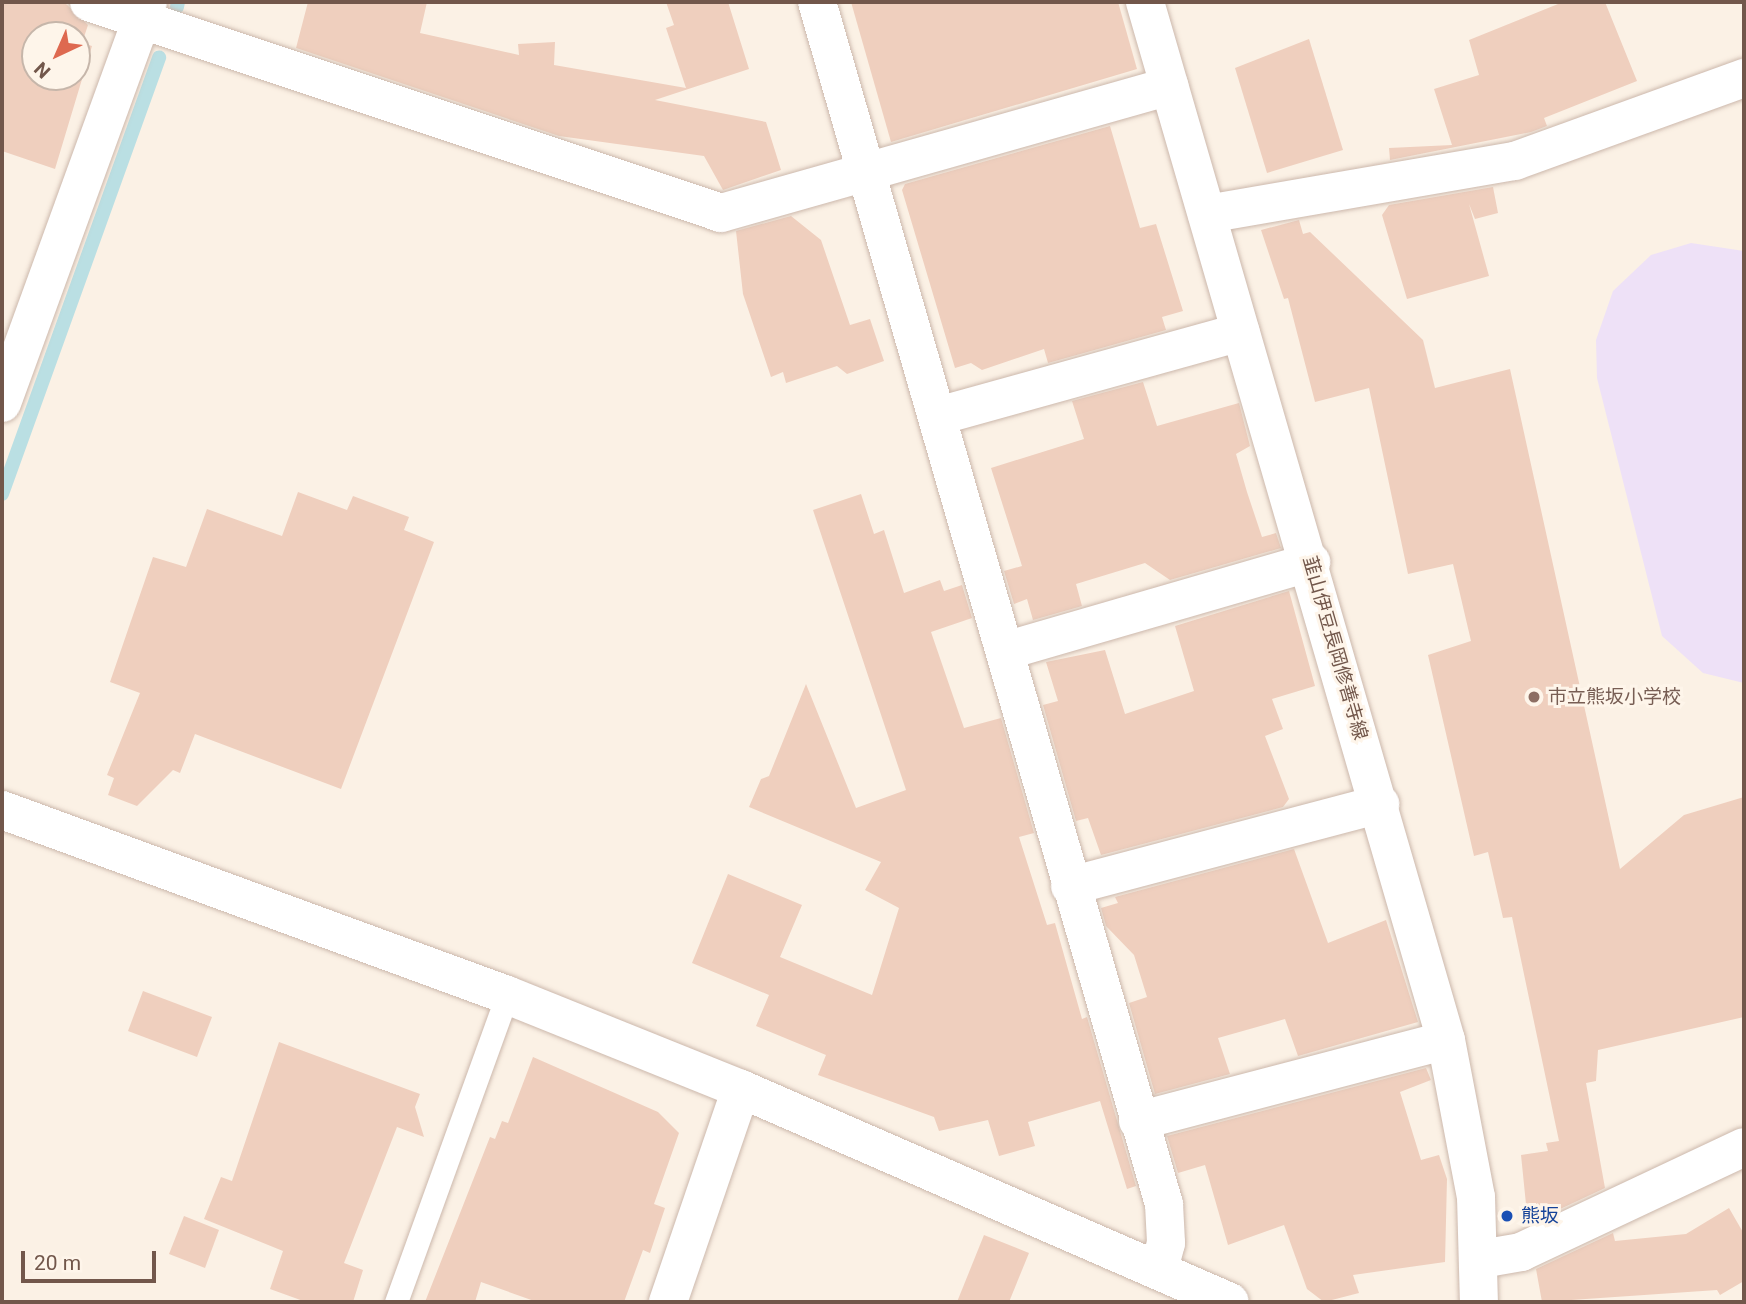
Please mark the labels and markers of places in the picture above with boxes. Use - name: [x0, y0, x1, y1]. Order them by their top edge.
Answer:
- place label: 市立熊坂小学校: [1548, 686, 1681, 708]
- marker: 市立熊坂小学校: [1526, 689, 1542, 705]
- place label: 熊坂: [1521, 1205, 1559, 1227]
- marker: 熊坂: [1499, 1208, 1515, 1224]

